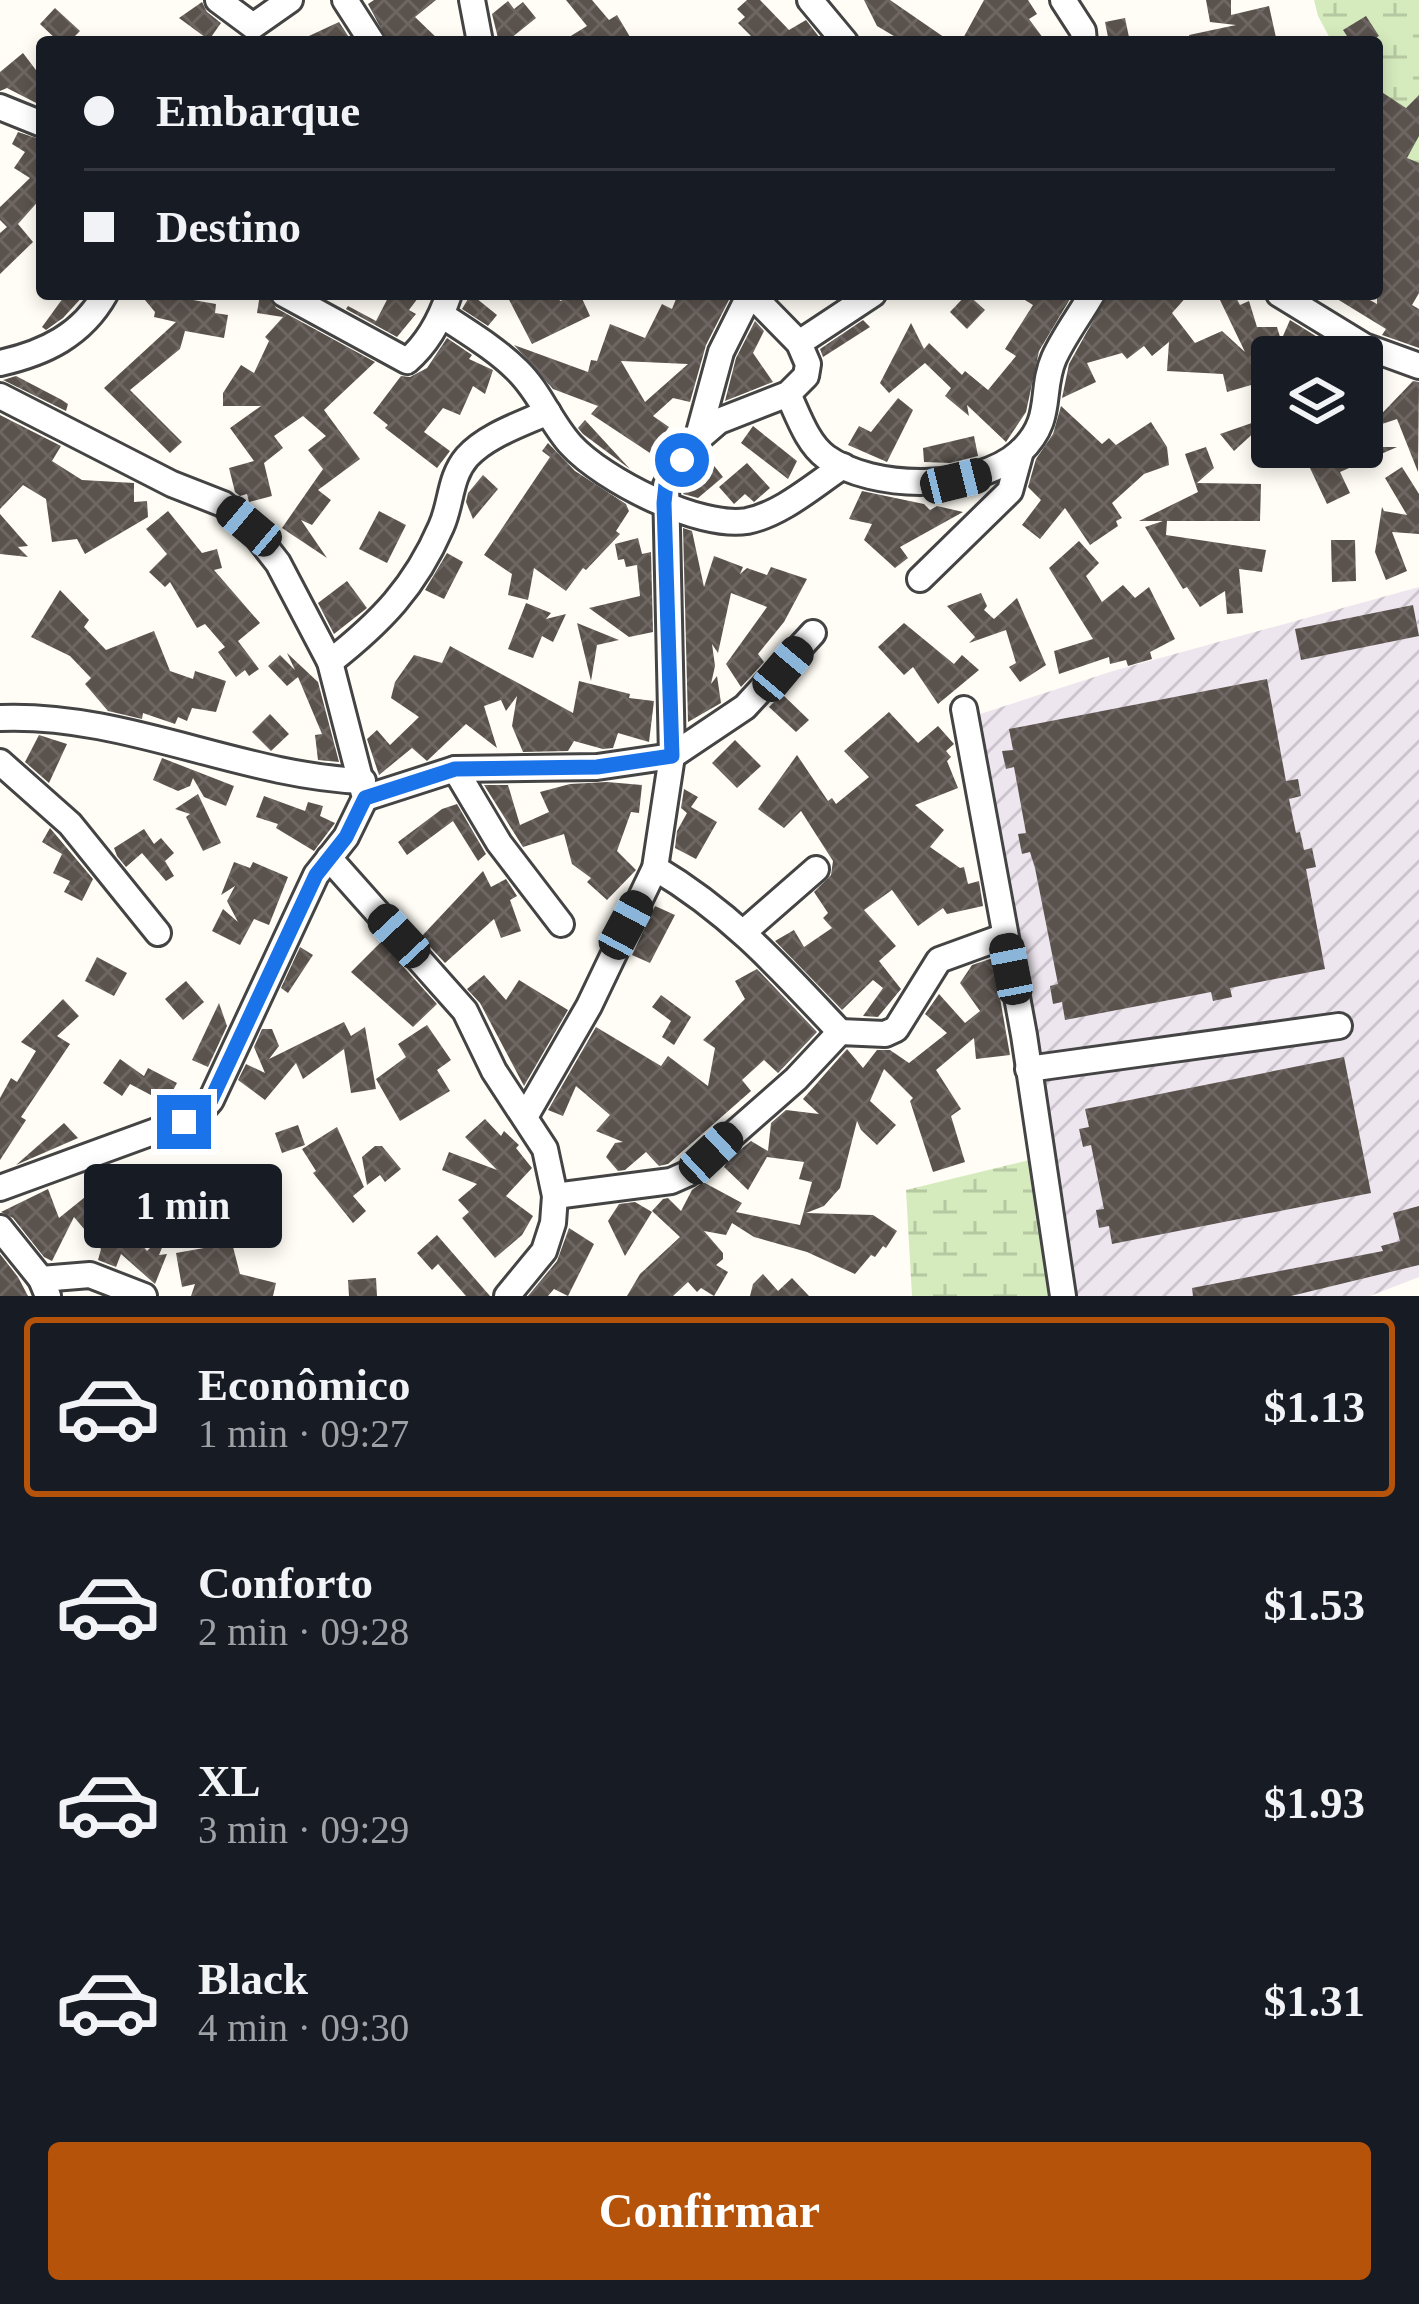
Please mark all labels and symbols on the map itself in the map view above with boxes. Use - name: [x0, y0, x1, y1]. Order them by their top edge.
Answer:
- route start: [655, 433, 709, 487]
- car: [917, 455, 995, 507]
- car: [210, 489, 288, 563]
- car: [746, 630, 820, 708]
- car: [593, 885, 659, 965]
- car: [361, 897, 437, 975]
- car: [986, 930, 1036, 1008]
- route end: [157, 1095, 211, 1149]
- car: [672, 1115, 750, 1191]
- callout: 1 min: [85, 1164, 283, 1248]

